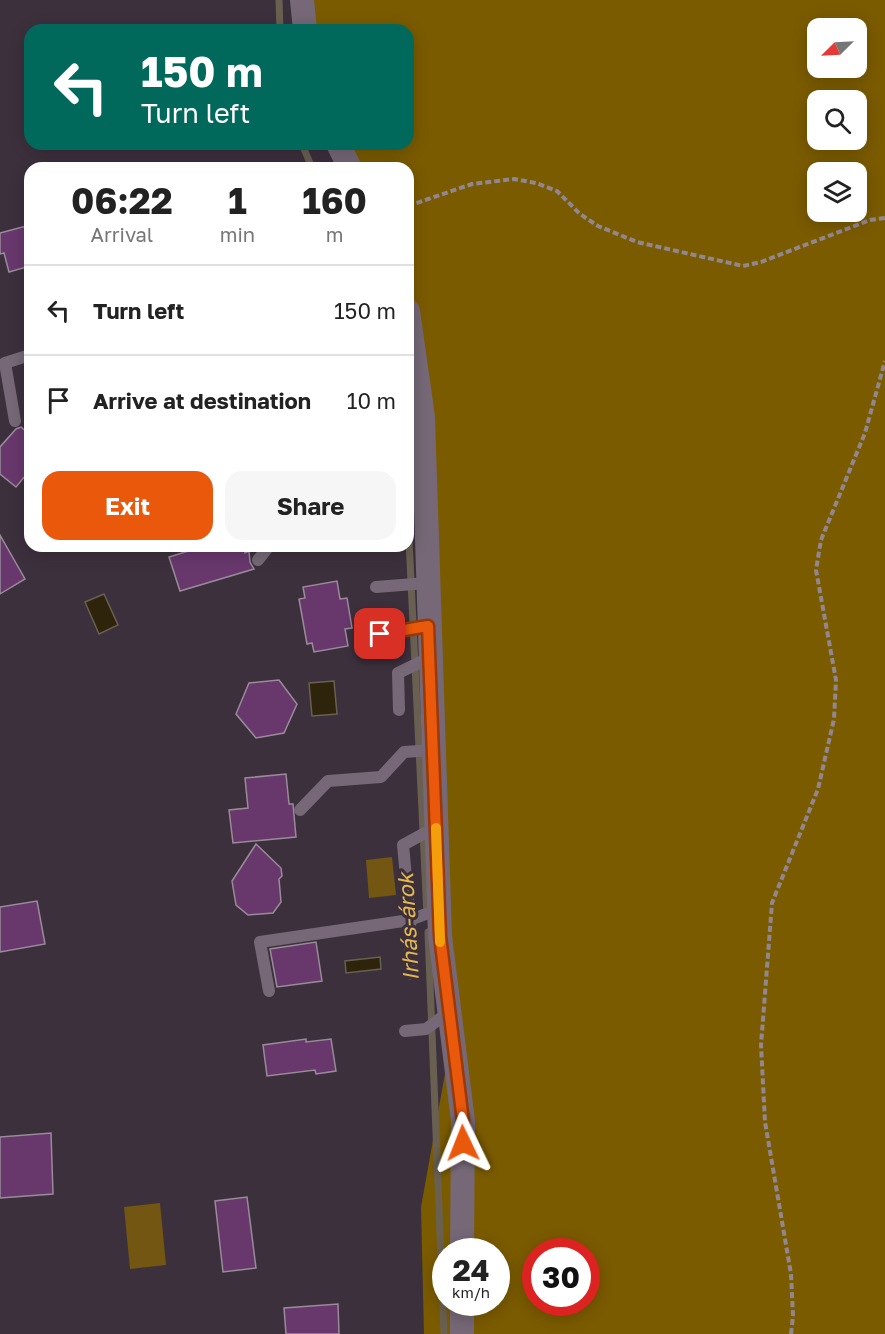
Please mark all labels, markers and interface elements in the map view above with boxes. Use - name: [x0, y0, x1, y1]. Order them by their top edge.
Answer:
- north arrow: [807, 18, 867, 78]
- map controls: [807, 18, 867, 222]
- text: 150 m: [141, 46, 263, 96]
- icon: left: [42, 48, 120, 126]
- button: search: [807, 90, 867, 150]
- text: Turn left: [141, 97, 250, 129]
- button: layers: [807, 162, 867, 222]
- text: 06:22: [71, 179, 173, 222]
- text: 1: [228, 179, 247, 222]
- text: 160: [302, 179, 367, 222]
- text: Arrival: [91, 222, 153, 246]
- text: min: [220, 222, 255, 246]
- text: m: [326, 222, 343, 246]
- icon: left: [42, 294, 75, 327]
- text: Turn left: [93, 297, 184, 324]
- text: 150 m: [334, 297, 396, 324]
- icon: arrive: [42, 384, 75, 417]
- text: Arrive at destination: [93, 387, 311, 414]
- text: 10 m: [347, 387, 396, 414]
- button: Exit: [42, 471, 213, 540]
- button: Share: [225, 471, 396, 540]
- pin: [354, 608, 405, 659]
- icon: arrive: [363, 617, 396, 650]
- water label: Irhás-árok: [391, 870, 424, 982]
- position arrow: [431, 1111, 495, 1175]
- speed limit sign: 30: [522, 1238, 600, 1316]
- text: 24: [452, 1252, 490, 1288]
- text: km/h: [452, 1283, 490, 1301]

